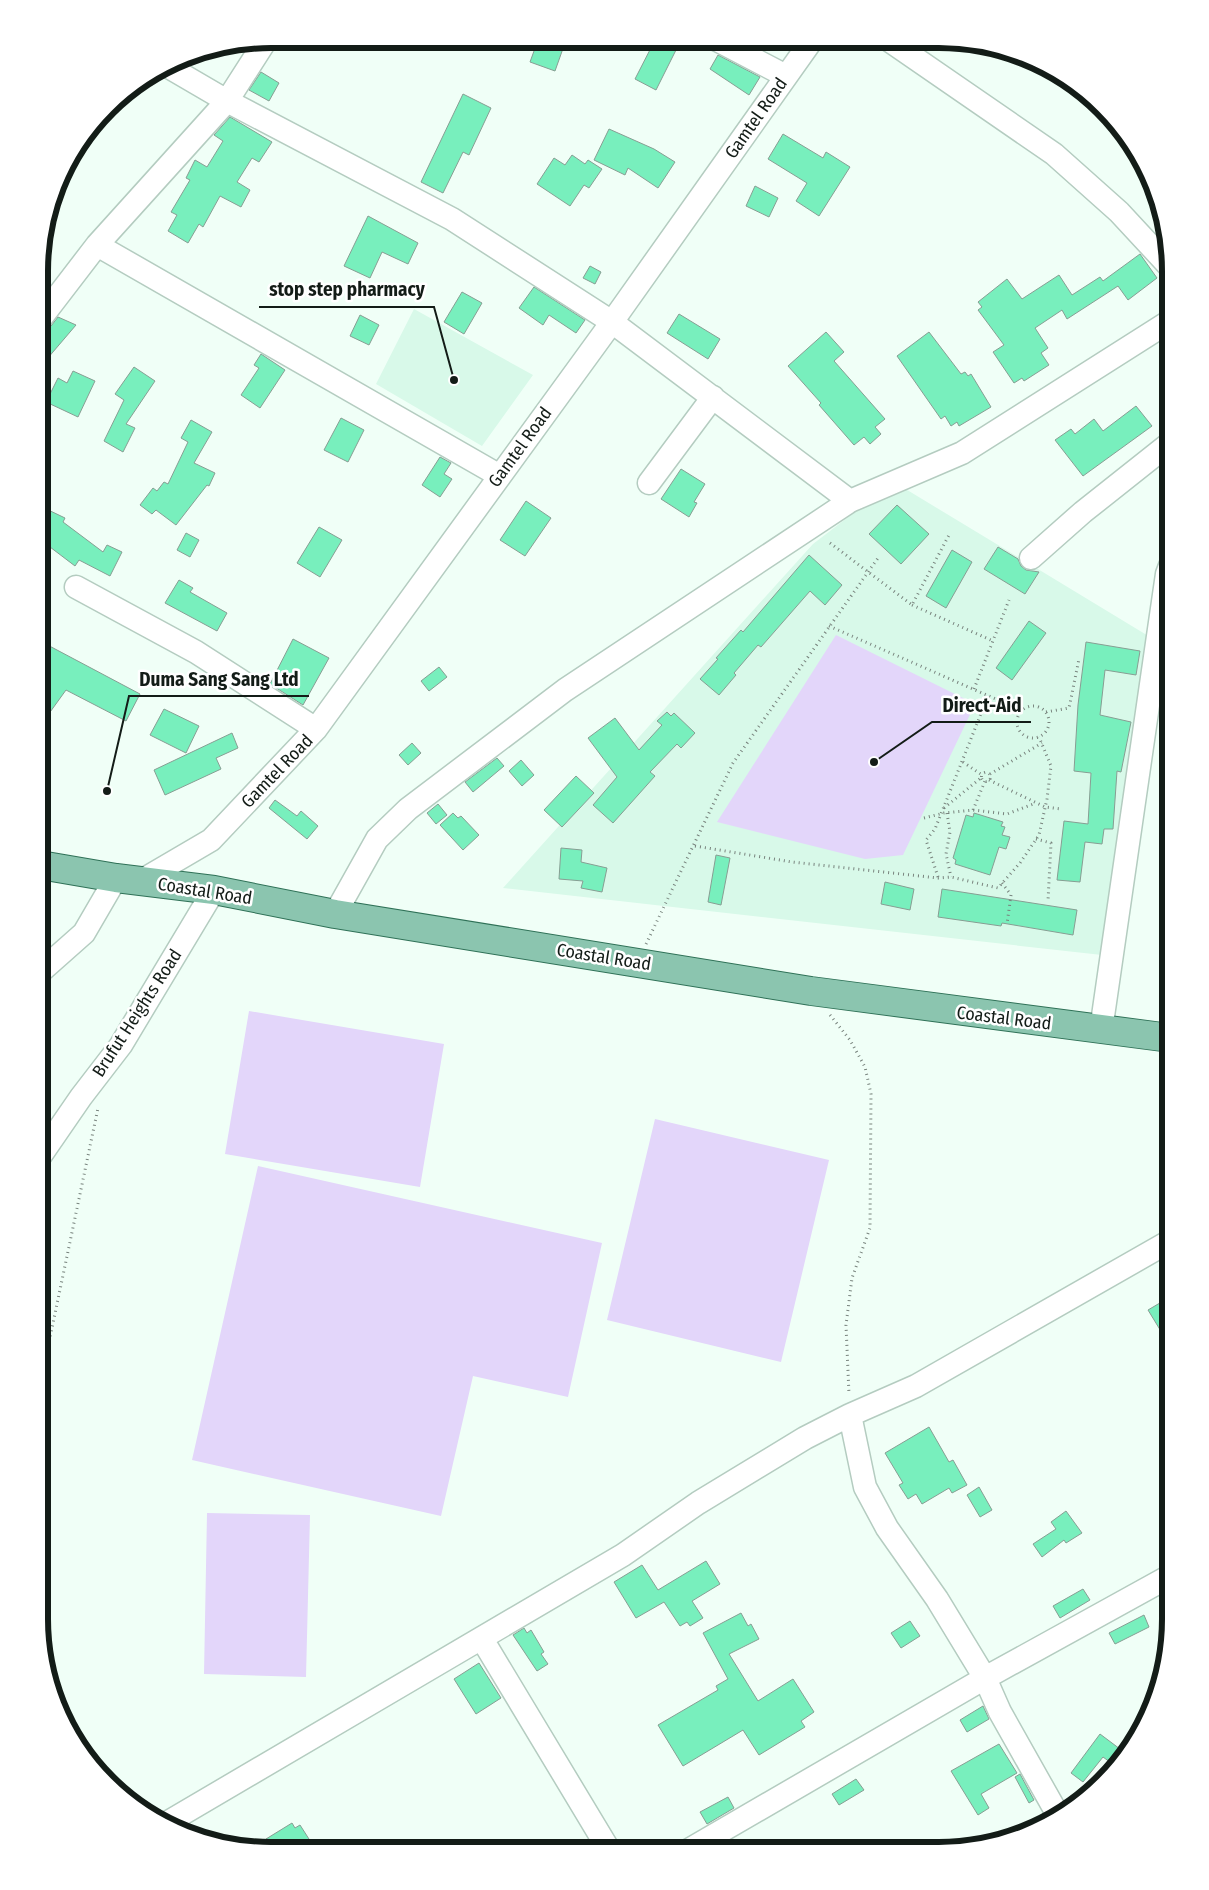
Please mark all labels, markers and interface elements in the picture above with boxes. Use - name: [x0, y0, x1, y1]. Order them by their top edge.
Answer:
- street label: Gamtel Road: [720, 73, 792, 163]
- callout: stop step pharmacy: [259, 273, 434, 307]
- text: stop step pharmacy: [269, 278, 426, 301]
- street label: Gamtel Road: [484, 403, 556, 491]
- callout: Duma Sang Sang Ltd: [129, 662, 309, 696]
- text: Duma Sang Sang Ltd: [139, 668, 299, 691]
- callout: Direct-Aid: [932, 688, 1031, 722]
- text: Direct-Aid: [942, 694, 1022, 717]
- street label: Gamtel Road: [237, 730, 317, 812]
- street label: Coastal Road: [156, 873, 254, 909]
- street label: Coastal Road: [555, 939, 653, 975]
- street label: Brufut Heights Road: [87, 945, 187, 1081]
- street label: Coastal Road: [955, 1001, 1053, 1035]

